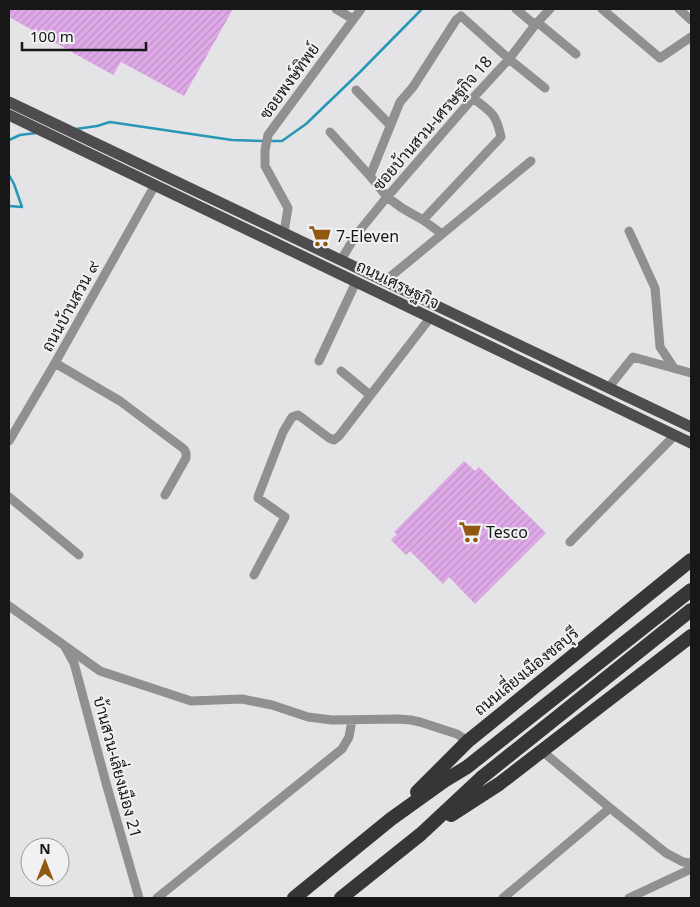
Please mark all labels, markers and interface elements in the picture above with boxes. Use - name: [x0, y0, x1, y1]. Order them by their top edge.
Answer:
- scale bar: [22, 20, 146, 52]
- text: 100 m: [30, 26, 74, 46]
- street label: ซอยพงษ์ทิพย์: [253, 38, 324, 124]
- street label: ซอยบ้านสวน-เศรษฐกิจ 18: [367, 51, 497, 195]
- supermarket icon: 7-Eleven: [307, 223, 333, 249]
- place label: 7-Eleven: [336, 225, 399, 247]
- street label: ถนนเศรษฐกิจ: [353, 254, 443, 314]
- street label: ถนนบ้านสวน ๙: [36, 257, 104, 355]
- supermarket icon: Tesco: [457, 519, 483, 545]
- place label: Tesco: [486, 521, 528, 543]
- street label: ถนนเลี่ยงเมืองชลบุรี: [467, 619, 584, 721]
- street label: บ้านสวน-เลี่ยงเมือง 21: [89, 693, 150, 840]
- north arrow: [20, 837, 70, 887]
- text: N: [39, 839, 51, 858]

